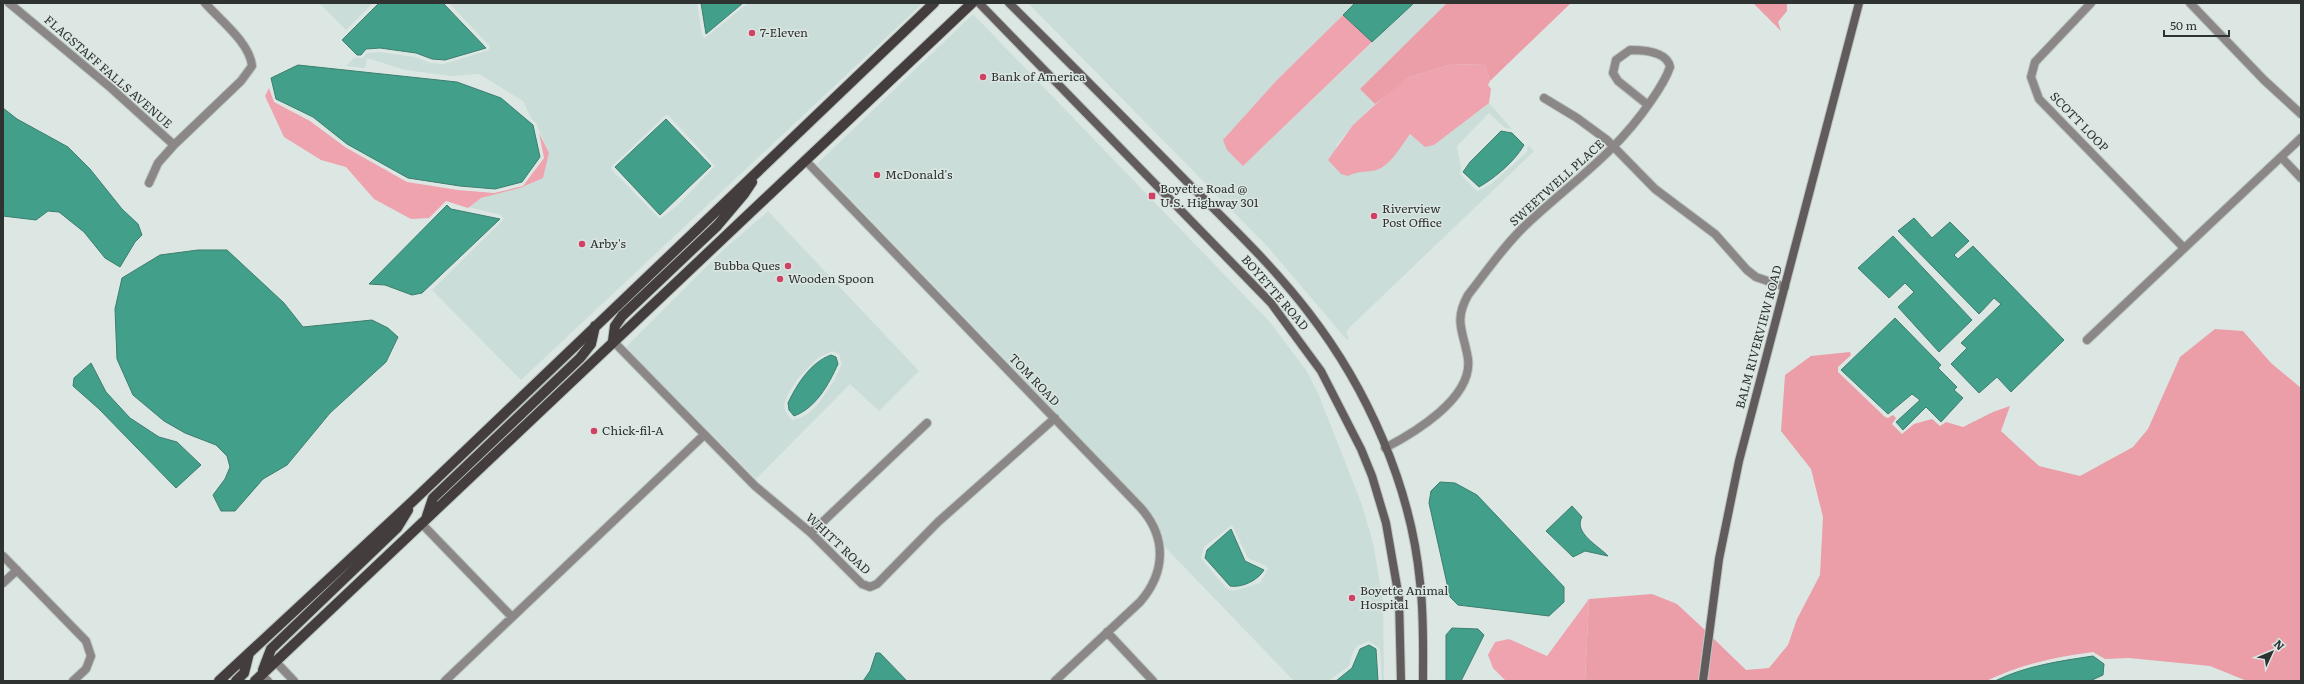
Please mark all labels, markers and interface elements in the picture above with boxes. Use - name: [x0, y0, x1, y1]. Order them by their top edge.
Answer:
- street label: FLAGSTAFF FALLS AVENUE: [41, 11, 177, 132]
- scale bar: [2164, 12, 2229, 38]
- text: 50 m: [2170, 16, 2197, 34]
- place label: 7-Eleven: [760, 23, 808, 41]
- marker: 7-Eleven: [747, 28, 757, 38]
- place label: Bank of America: [991, 67, 1086, 85]
- marker: Bank of America: [978, 72, 988, 82]
- street label: SCOTT LOOP: [2046, 87, 2113, 155]
- street label: SWEETWELL PLACE: [1505, 135, 1608, 230]
- place label: McDonald's: [885, 165, 953, 183]
- marker: McDonald's: [872, 170, 882, 180]
- place label: Boyette Road @ U.S. Highway 301: [1160, 179, 1259, 211]
- marker: Boyette Road @ U.S. Highway 301: [1147, 191, 1157, 201]
- place label: Riverview Post Office: [1382, 199, 1442, 231]
- marker: Riverview Post Office: [1369, 211, 1379, 221]
- place label: Arby's: [590, 234, 626, 252]
- marker: Arby's: [577, 239, 587, 249]
- street label: BOYETTE ROAD: [1238, 251, 1314, 334]
- place label: Bubba Ques: [713, 256, 781, 274]
- marker: Bubba Ques: [783, 261, 793, 271]
- street label: BALM RIVERVIEW ROAD: [1730, 263, 1786, 411]
- place label: Wooden Spoon: [788, 269, 874, 287]
- marker: Wooden Spoon: [775, 274, 785, 284]
- street label: TOM ROAD: [1005, 349, 1064, 410]
- place label: Chick-fil-A: [602, 421, 664, 439]
- marker: Chick-fil-A: [589, 426, 599, 436]
- street label: WHITT ROAD: [802, 508, 875, 578]
- place label: Boyette Animal Hospital: [1360, 581, 1448, 613]
- marker: Boyette Animal Hospital: [1347, 593, 1357, 603]
- north arrow: [2252, 632, 2292, 672]
- text: N: [2271, 635, 2289, 653]

